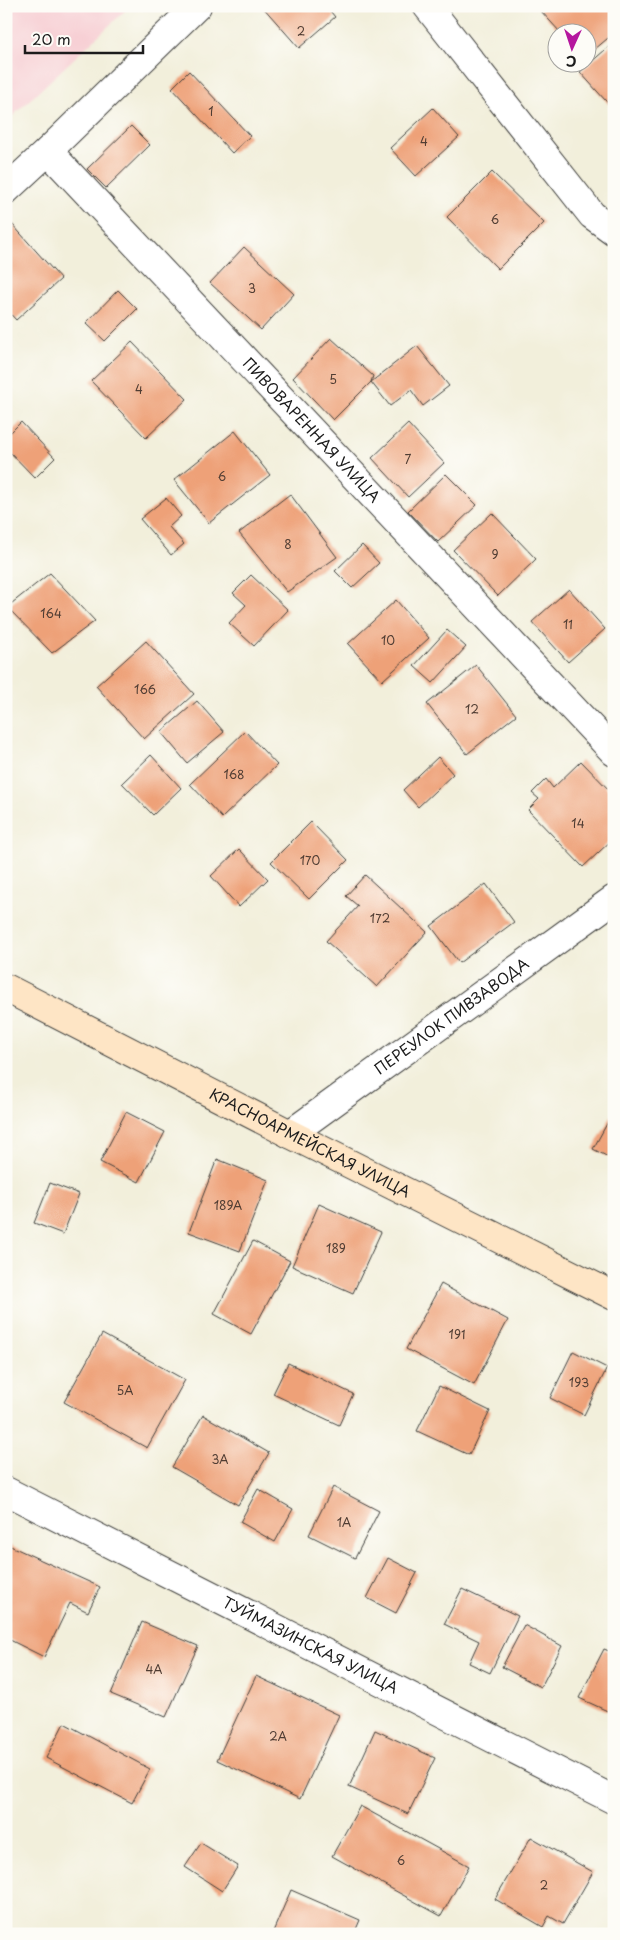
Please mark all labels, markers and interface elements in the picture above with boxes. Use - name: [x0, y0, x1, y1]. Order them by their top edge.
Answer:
- scale bar: [25, 22, 142, 54]
- house number: 2: [297, 22, 305, 40]
- north arrow: [548, 22, 598, 72]
- text: 20 m: [32, 27, 71, 50]
- text: С: [565, 51, 577, 72]
- house number: 1: [208, 102, 214, 120]
- house number: 4: [420, 132, 428, 150]
- house number: 6: [491, 210, 499, 228]
- house number: 3: [248, 279, 256, 297]
- street label: ПИВОВАРЕННАЯ УЛИЦА: [238, 352, 386, 507]
- house number: 5: [329, 370, 337, 388]
- house number: 4: [135, 380, 143, 398]
- house number: 7: [405, 450, 412, 468]
- house number: 6: [218, 467, 226, 485]
- house number: 8: [284, 535, 292, 553]
- house number: 9: [491, 545, 499, 563]
- house number: 164: [40, 604, 62, 622]
- house number: 11: [563, 615, 573, 633]
- house number: 10: [381, 631, 395, 649]
- house number: 166: [134, 680, 156, 698]
- house number: 12: [465, 700, 479, 718]
- house number: 168: [223, 765, 245, 783]
- house number: 14: [571, 814, 585, 832]
- house number: 170: [300, 851, 321, 869]
- house number: 172: [370, 909, 390, 927]
- street label: ПЕРЕУЛОК ПИВЗАВОДА: [369, 951, 533, 1079]
- street label: КРАСНОАРМЕЙСКАЯ УЛИЦА: [206, 1081, 415, 1202]
- house number: 189А: [214, 1196, 242, 1214]
- house number: 189: [326, 1239, 346, 1257]
- house number: 191: [449, 1325, 465, 1343]
- house number: 193: [569, 1373, 589, 1391]
- house number: 5А: [117, 1381, 133, 1399]
- house number: 3А: [211, 1450, 229, 1468]
- house number: 1А: [337, 1513, 351, 1531]
- street label: ТУЙМАЗИНСКАЯ УЛИЦА: [219, 1590, 403, 1698]
- house number: 4А: [145, 1660, 163, 1678]
- house number: 2А: [269, 1727, 287, 1745]
- house number: 6: [397, 1851, 405, 1869]
- house number: 2: [540, 1876, 548, 1894]

